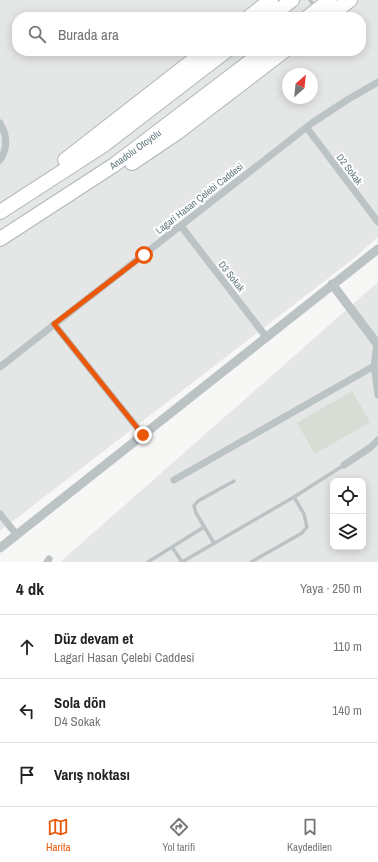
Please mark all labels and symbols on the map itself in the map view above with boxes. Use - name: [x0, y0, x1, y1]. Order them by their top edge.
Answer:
- north arrow: [282, 68, 318, 104]
- street label: Anadolu Otoyolu: [106, 126, 164, 173]
- street label: D2 Sokak: [334, 151, 366, 188]
- street label: Lagari Hasan Çelebi Caddesi: [153, 160, 246, 237]
- route start: [135, 246, 153, 264]
- street label: D3 Sokak: [216, 258, 248, 295]
- route end: [134, 426, 152, 444]

